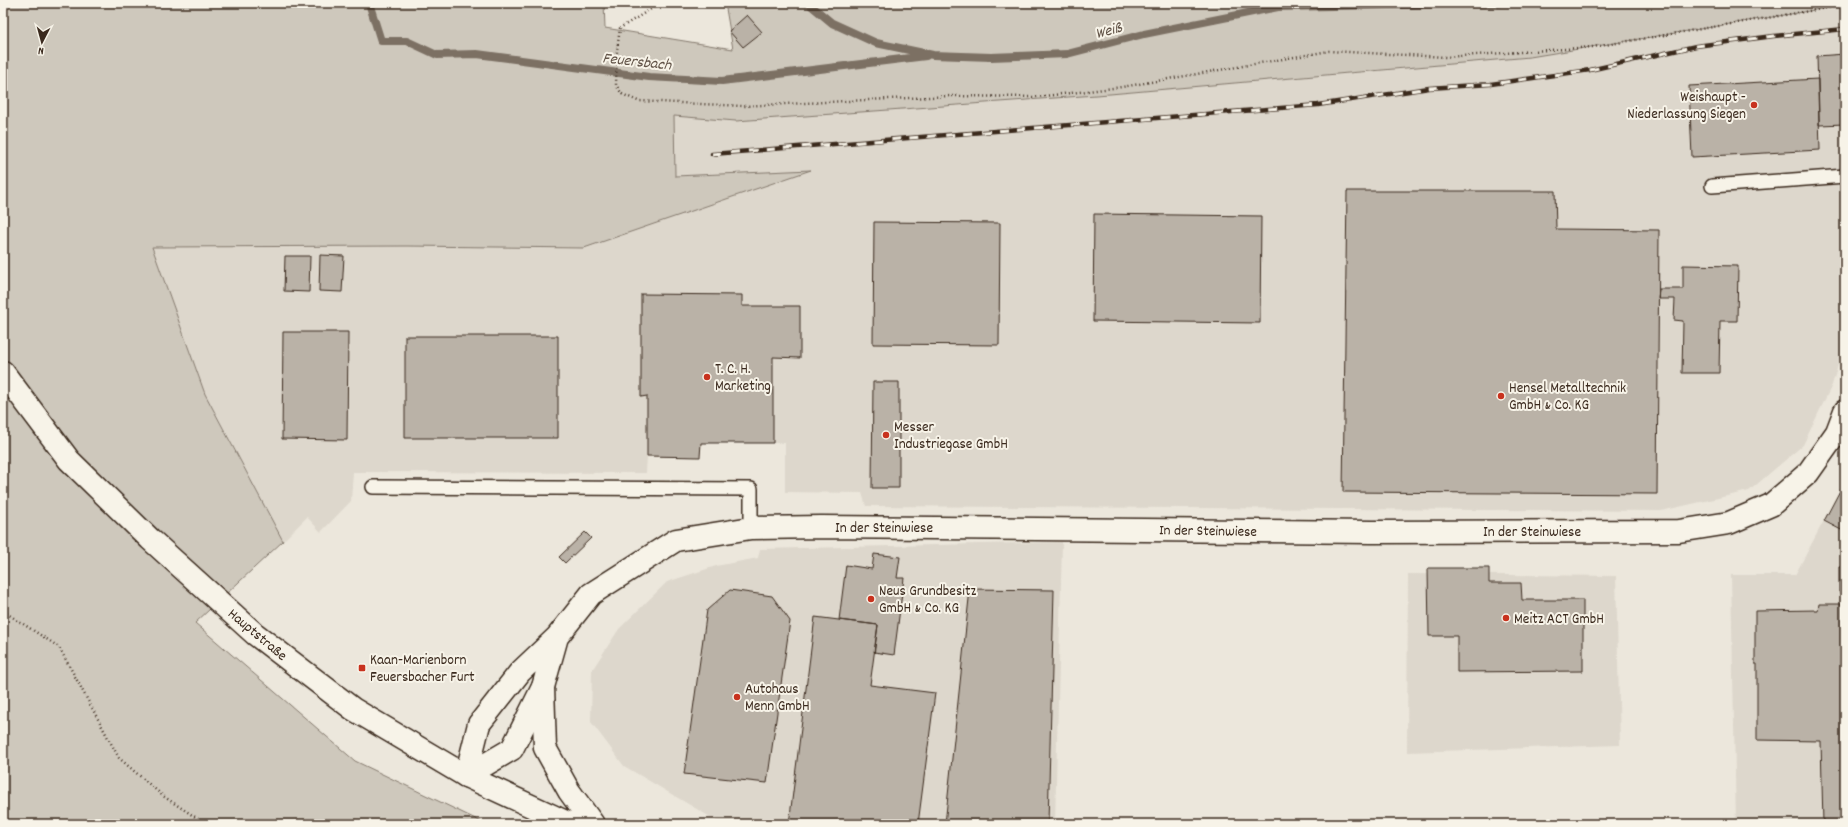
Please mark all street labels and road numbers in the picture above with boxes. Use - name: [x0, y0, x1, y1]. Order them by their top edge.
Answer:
- street label: In der Steinwiese: [835, 518, 933, 540]
- street label: In der Steinwiese: [1159, 520, 1258, 544]
- street label: In der Steinwiese: [1483, 522, 1581, 544]
- street label: Hauptstraße: [222, 604, 292, 667]

